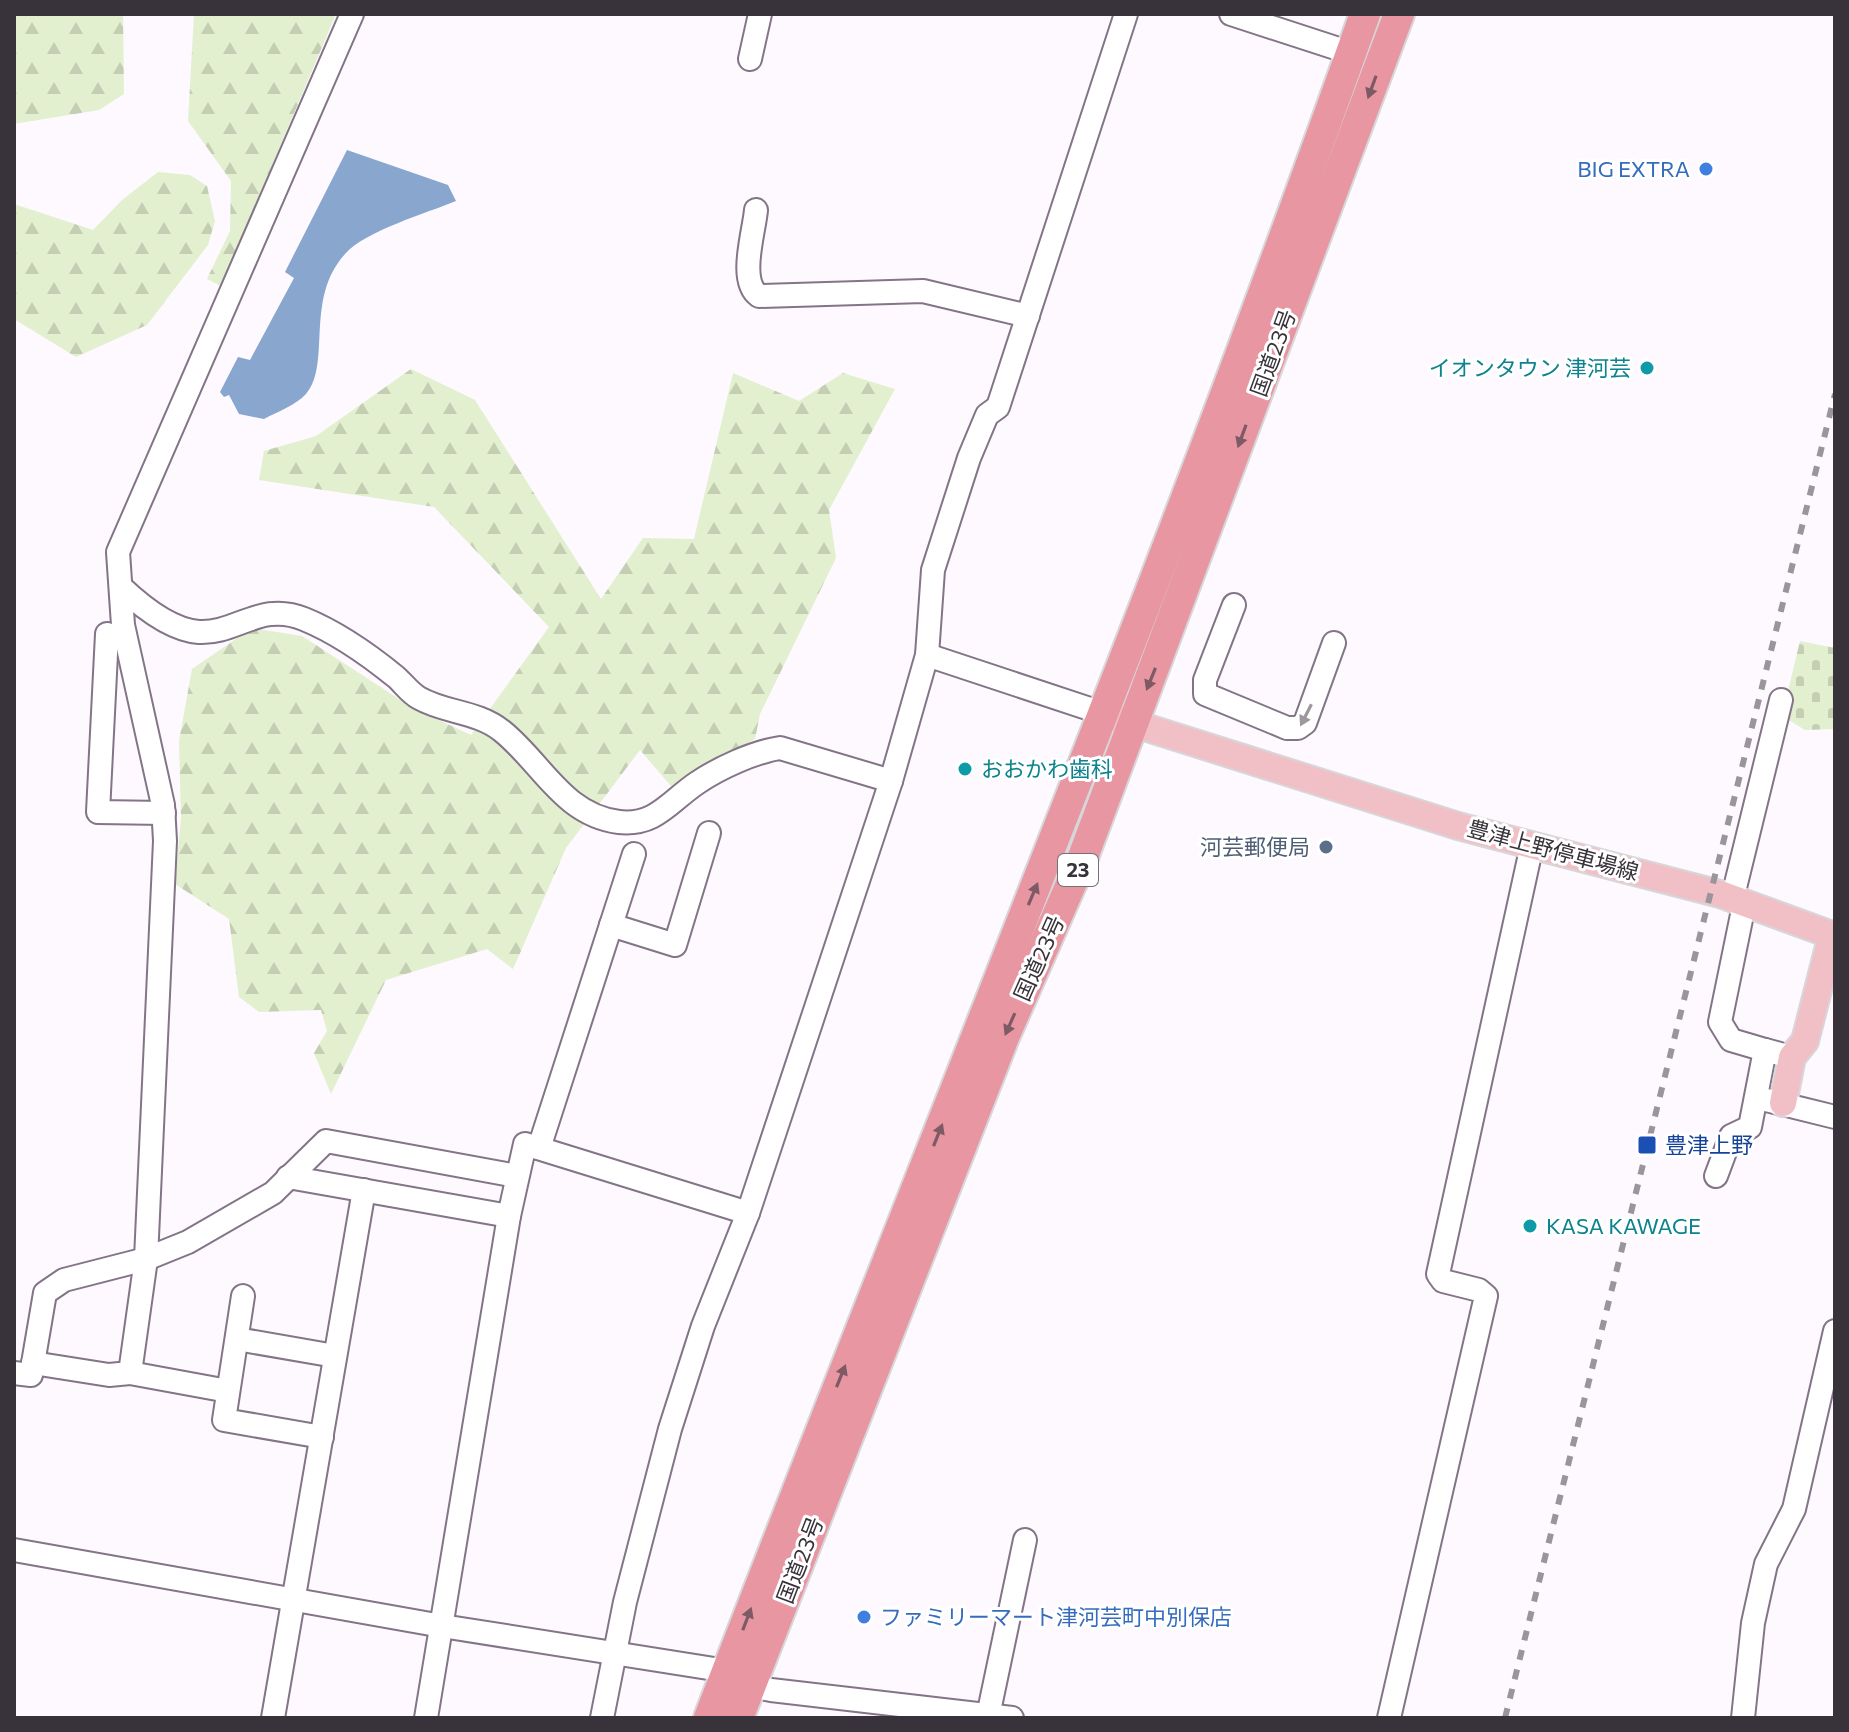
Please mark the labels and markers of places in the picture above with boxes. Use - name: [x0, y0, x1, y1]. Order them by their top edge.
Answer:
- place label: BIG EXTRA: [1577, 155, 1690, 182]
- marker: BIG EXTRA: [1697, 160, 1715, 178]
- place label: イオンタウン 津河芸: [1429, 354, 1631, 381]
- marker: イオンタウン 津河芸: [1638, 359, 1656, 377]
- place label: おおかわ歯科: [981, 755, 1113, 782]
- marker: おおかわ歯科: [956, 760, 974, 778]
- place label: 河芸郵便局: [1200, 833, 1310, 860]
- marker: 河芸郵便局: [1317, 838, 1335, 856]
- place label: 豊津上野: [1665, 1131, 1753, 1158]
- marker: 豊津上野: [1636, 1134, 1658, 1156]
- place label: KASA KAWAGE: [1546, 1212, 1701, 1239]
- marker: KASA KAWAGE: [1521, 1217, 1539, 1235]
- place label: ファミリーマート津河芸町中別保店: [880, 1603, 1232, 1630]
- marker: ファミリーマート津河芸町中別保店: [855, 1608, 873, 1626]

